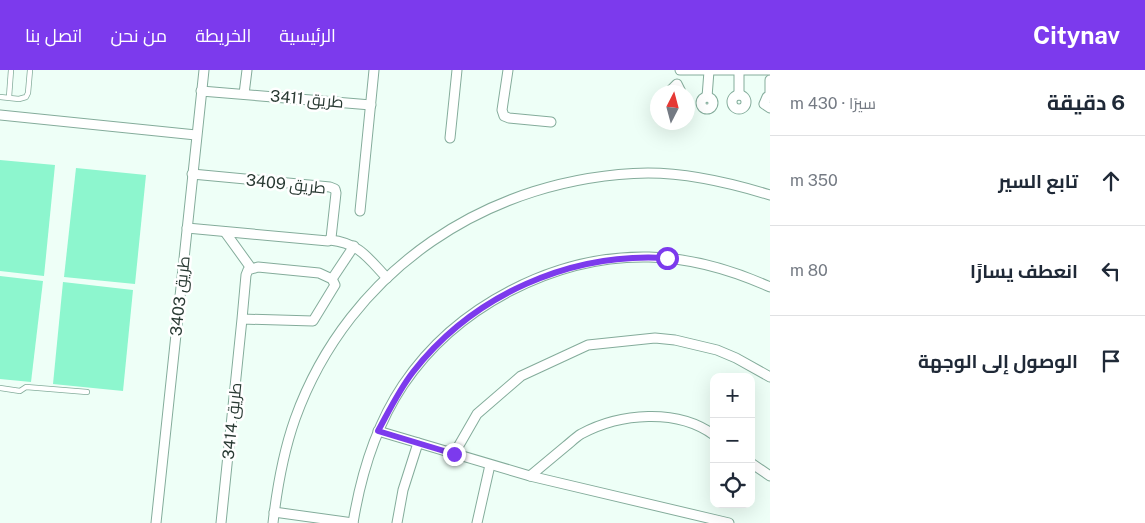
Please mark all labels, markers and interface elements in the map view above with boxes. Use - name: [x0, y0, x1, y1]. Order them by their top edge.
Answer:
- text: Citynav: [1033, 21, 1120, 49]
- text: اتصل بنا: [25, 25, 82, 46]
- text: من نحن: [110, 25, 167, 46]
- text: الخريطة: [195, 25, 251, 46]
- text: الرئيسية: [279, 25, 336, 46]
- north arrow: [650, 85, 695, 130]
- street label: طريق 3411: [269, 86, 344, 113]
- text: 6 دقيقة: [1047, 90, 1125, 115]
- text: سيرًا · 430 m: [790, 94, 876, 113]
- icon: ahead: [1097, 167, 1125, 195]
- street label: طريق 3409: [245, 170, 327, 199]
- text: تابع السير: [998, 170, 1078, 192]
- text: 350 m: [790, 171, 838, 190]
- route start: [656, 247, 679, 270]
- street label: طريق 3403: [166, 255, 195, 337]
- icon: left: [1097, 257, 1125, 285]
- text: انعطف يسارًا: [970, 260, 1078, 282]
- text: 80 m: [790, 261, 828, 280]
- icon: arrive: [1097, 347, 1125, 375]
- text: الوصول إلى الوجهة: [918, 350, 1078, 372]
- map controls: [710, 373, 755, 508]
- button: +: [710, 373, 755, 418]
- street label: طريق 3414: [219, 382, 246, 460]
- button: −: [710, 418, 755, 463]
- route end: [443, 443, 466, 466]
- button: locate: [710, 463, 755, 508]

